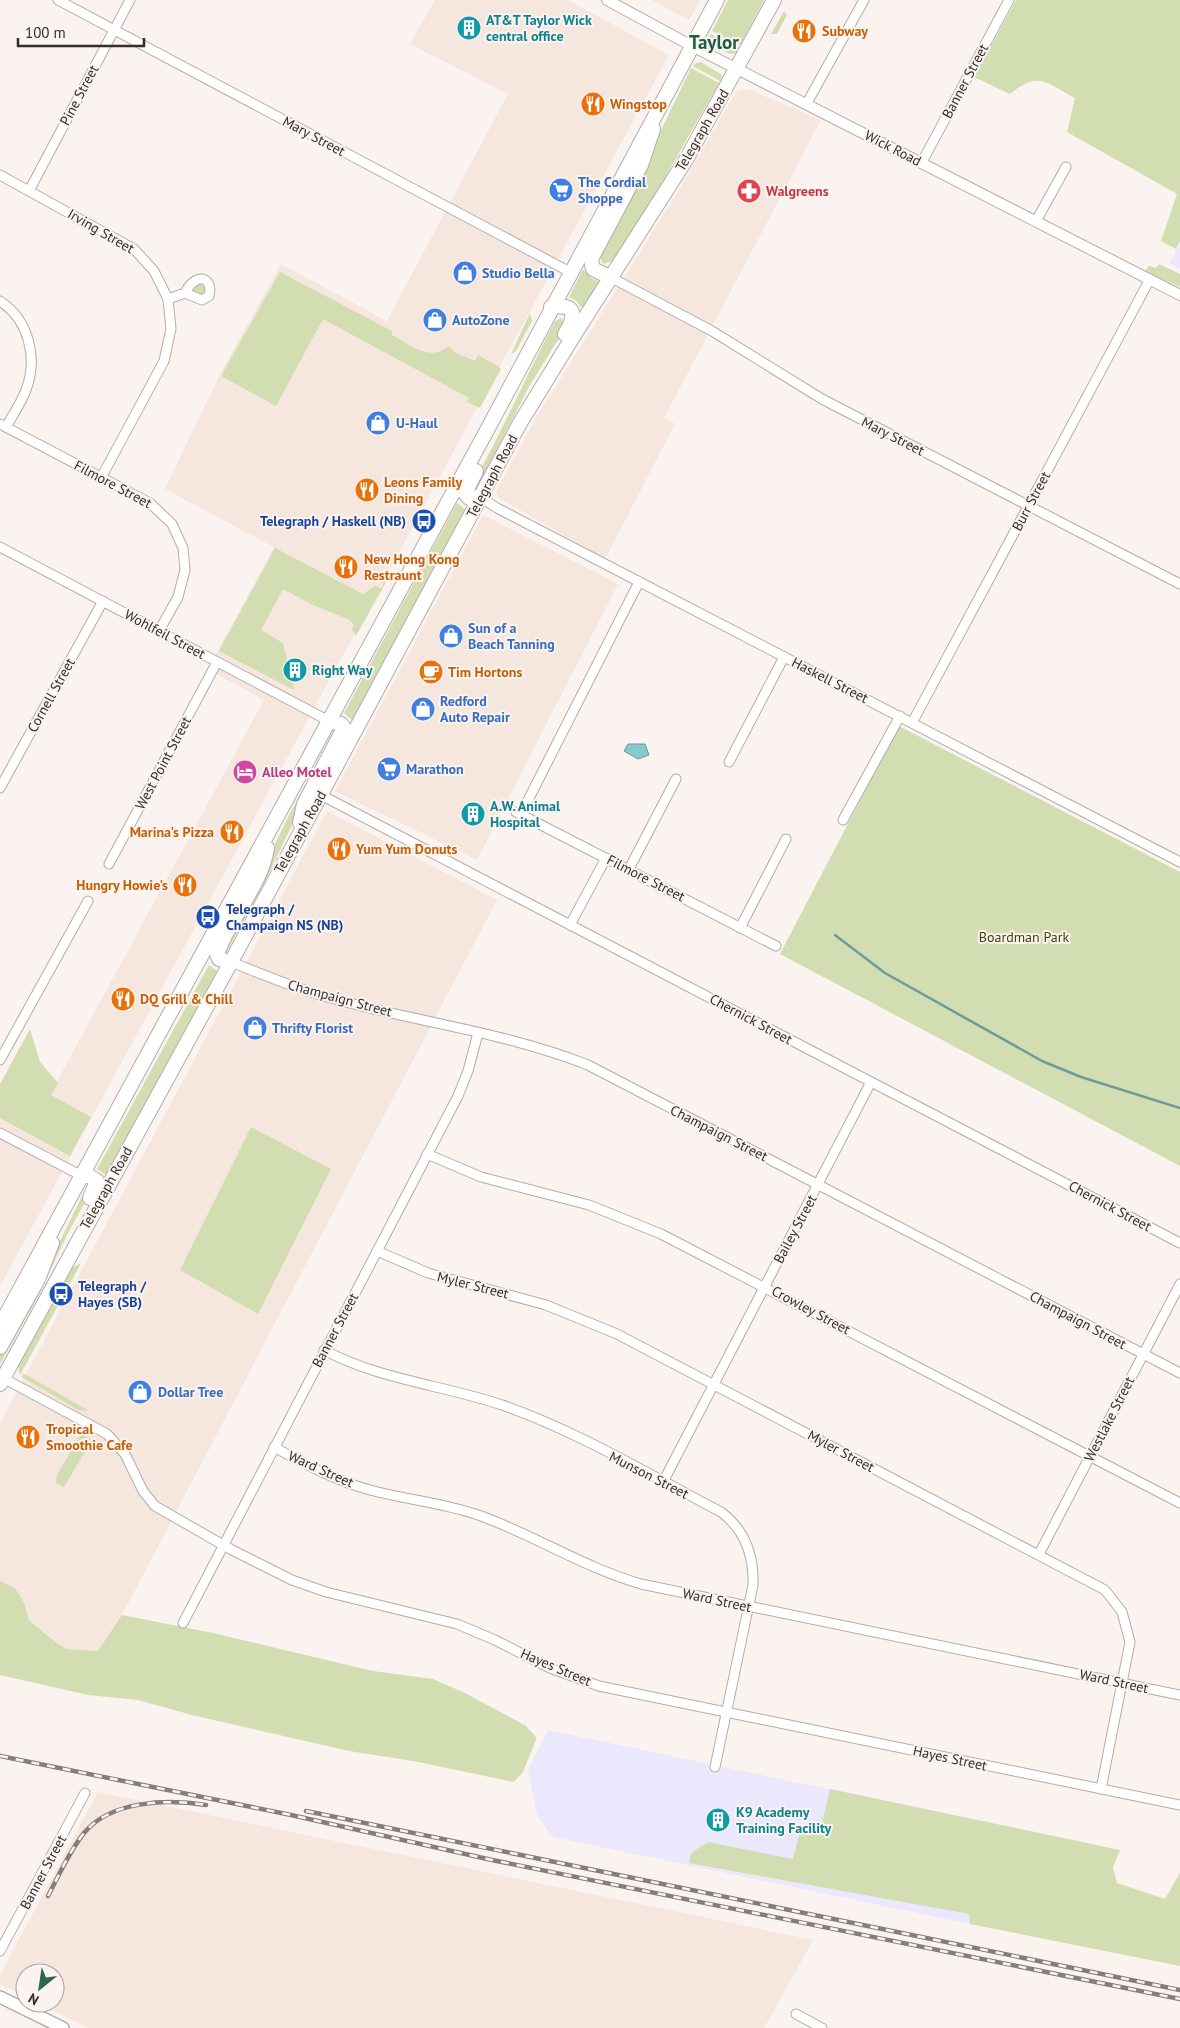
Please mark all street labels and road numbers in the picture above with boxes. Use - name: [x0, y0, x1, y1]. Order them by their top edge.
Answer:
- street label: Banner Street: [938, 40, 992, 121]
- street label: Pine Street: [56, 61, 103, 128]
- street label: Telegraph Road: [671, 86, 733, 174]
- street label: Mary Street: [280, 112, 349, 160]
- street label: Wick Road: [862, 126, 924, 170]
- street label: Irving Street: [64, 205, 138, 257]
- street label: Mary Street: [858, 412, 928, 460]
- street label: Telegraph Road: [462, 431, 522, 521]
- street label: Filmore Street: [71, 456, 155, 512]
- street label: Burr Street: [1008, 468, 1054, 534]
- street label: Wohlfeil Street: [121, 605, 209, 663]
- street label: Haskell Street: [789, 653, 872, 707]
- street label: Cornell Street: [23, 654, 79, 735]
- street label: West Point Street: [131, 713, 195, 813]
- street label: Telegraph Road: [270, 787, 330, 877]
- street label: Filmore Street: [604, 851, 688, 905]
- street label: Champaign Street: [286, 975, 394, 1021]
- street label: Chernick Street: [707, 990, 796, 1048]
- street label: Champaign Street: [667, 1101, 771, 1165]
- street label: Telegraph Road: [76, 1143, 136, 1233]
- street label: Chernick Street: [1066, 1177, 1155, 1235]
- street label: Bailey Street: [769, 1191, 821, 1266]
- street label: Myler Street: [435, 1267, 511, 1303]
- street label: Crowley Street: [769, 1282, 854, 1338]
- street label: Champaign Street: [1027, 1287, 1130, 1353]
- street label: Banner Street: [308, 1289, 362, 1370]
- street label: Westlake Street: [1080, 1373, 1138, 1464]
- street label: Myler Street: [805, 1426, 878, 1476]
- street label: Ward Street: [285, 1447, 357, 1492]
- street label: Munson Street: [606, 1447, 692, 1503]
- street label: Ward Street: [681, 1584, 753, 1616]
- street label: Hayes Street: [518, 1644, 594, 1690]
- street label: Ward Street: [1078, 1665, 1150, 1697]
- street label: Hayes Street: [911, 1741, 989, 1775]
- street label: Banner Street: [16, 1831, 70, 1912]

